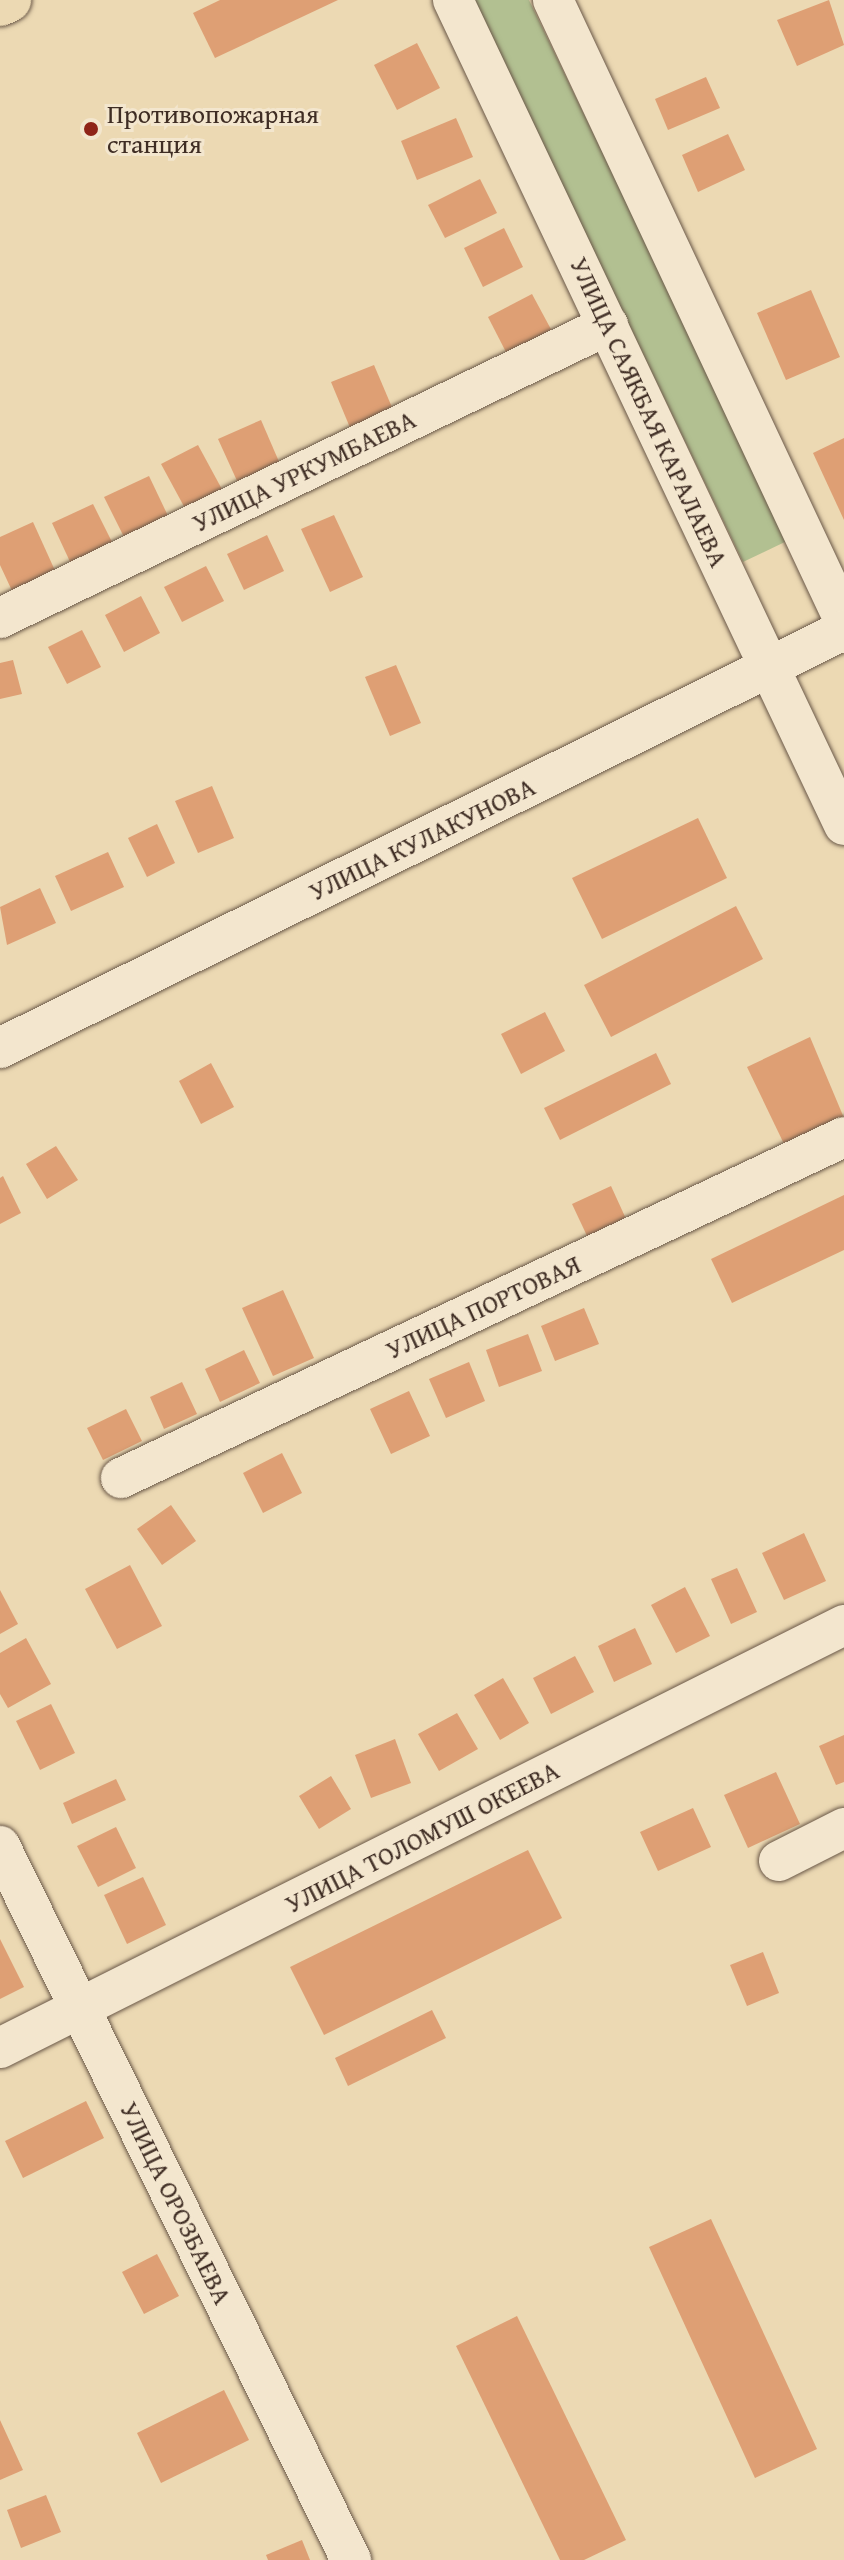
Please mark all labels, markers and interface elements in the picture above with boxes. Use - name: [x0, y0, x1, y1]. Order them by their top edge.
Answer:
- place label: Противопожарная станция: [107, 98, 319, 160]
- marker: Противопожарная станция: [82, 120, 100, 138]
- street label: УЛИЦА САЯКБАЯ КАРАЛАЕВА: [563, 252, 735, 572]
- street label: УЛИЦА УРКУМБАЕВА: [187, 403, 421, 539]
- street label: УЛИЦА КУЛАКУНОВА: [304, 771, 540, 907]
- street label: УЛИЦА ПОРТОВАЯ: [381, 1248, 585, 1366]
- street label: УЛИЦА ТОЛОМУШ ОКЕЕВА: [280, 1754, 564, 1920]
- street label: УЛИЦА ОРОЗБАЕВА: [113, 2097, 239, 2309]

